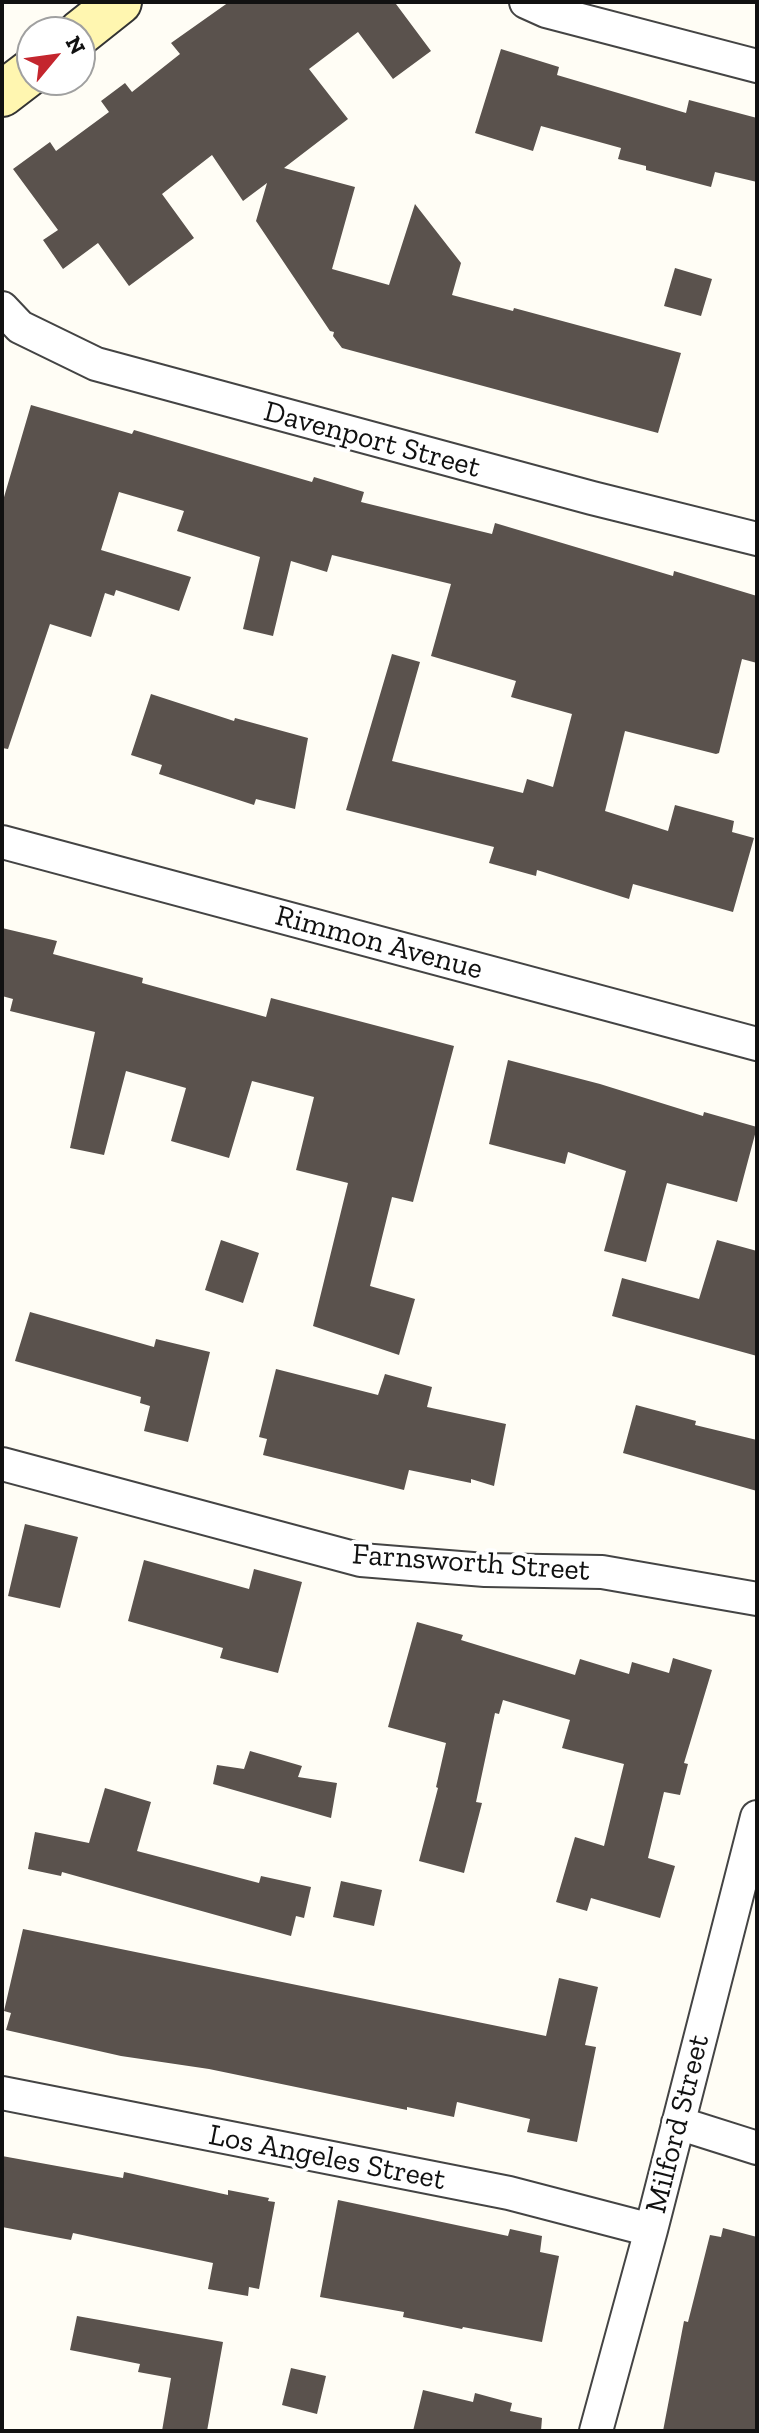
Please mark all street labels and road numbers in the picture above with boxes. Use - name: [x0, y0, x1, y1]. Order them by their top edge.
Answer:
- street label: Davenport Street: [260, 394, 484, 486]
- street label: Rimmon Avenue: [271, 898, 487, 988]
- street label: Farnsworth Street: [351, 1537, 591, 1589]
- street label: Milford Street: [638, 2031, 718, 2217]
- street label: Los Angeles Street: [206, 2117, 448, 2199]

